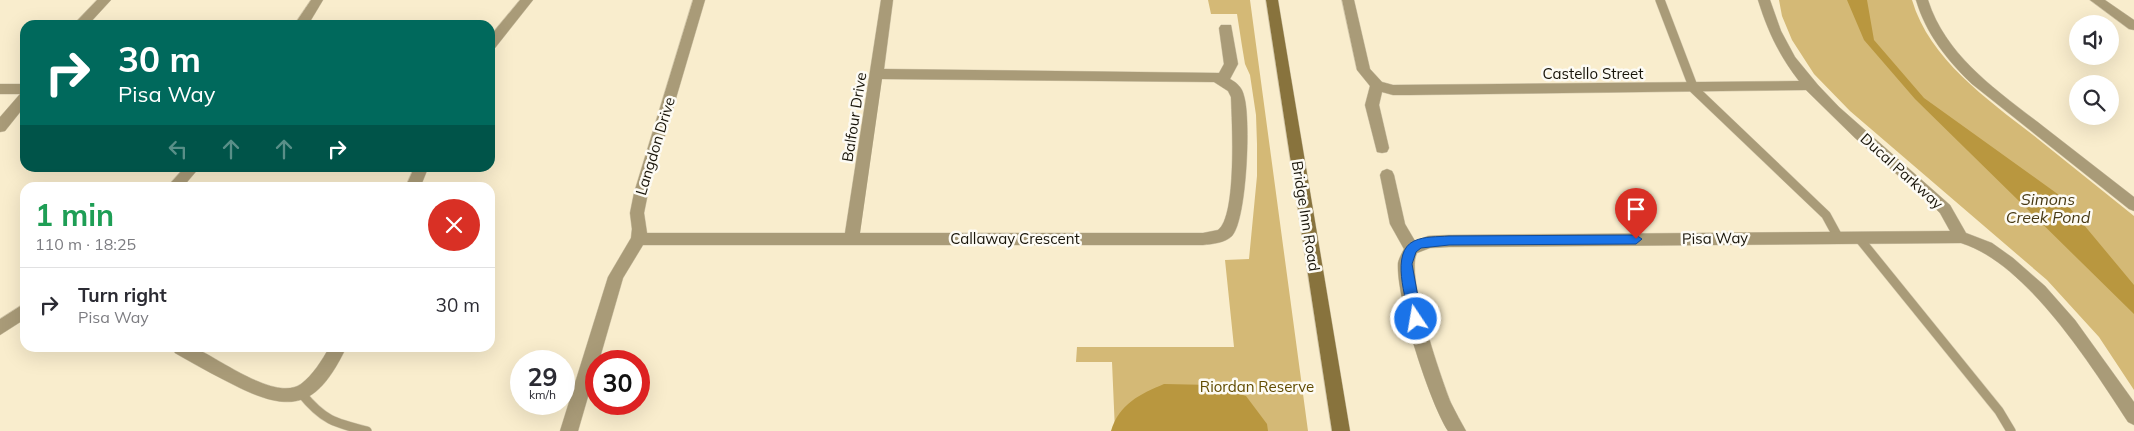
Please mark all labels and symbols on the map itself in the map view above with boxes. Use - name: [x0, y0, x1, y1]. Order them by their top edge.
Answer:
- street label: Castello Street: [1543, 64, 1643, 83]
- street label: Balfour Drive: [838, 71, 870, 163]
- street label: Langdon Drive: [631, 95, 679, 197]
- street label: Ducal Parkway: [1857, 129, 1947, 213]
- street label: Bridge Inn Road: [1288, 159, 1324, 273]
- pin: [1615, 188, 1657, 239]
- water label: Simons Creek Pond: [2006, 189, 2091, 227]
- street label: Pisa Way: [1682, 228, 1748, 248]
- street label: Callaway Crescent: [950, 229, 1080, 248]
- position arrow: [1389, 292, 1441, 344]
- speed limit sign: 30: [585, 350, 650, 415]
- park label: Riordan Reserve: [1200, 377, 1314, 396]

